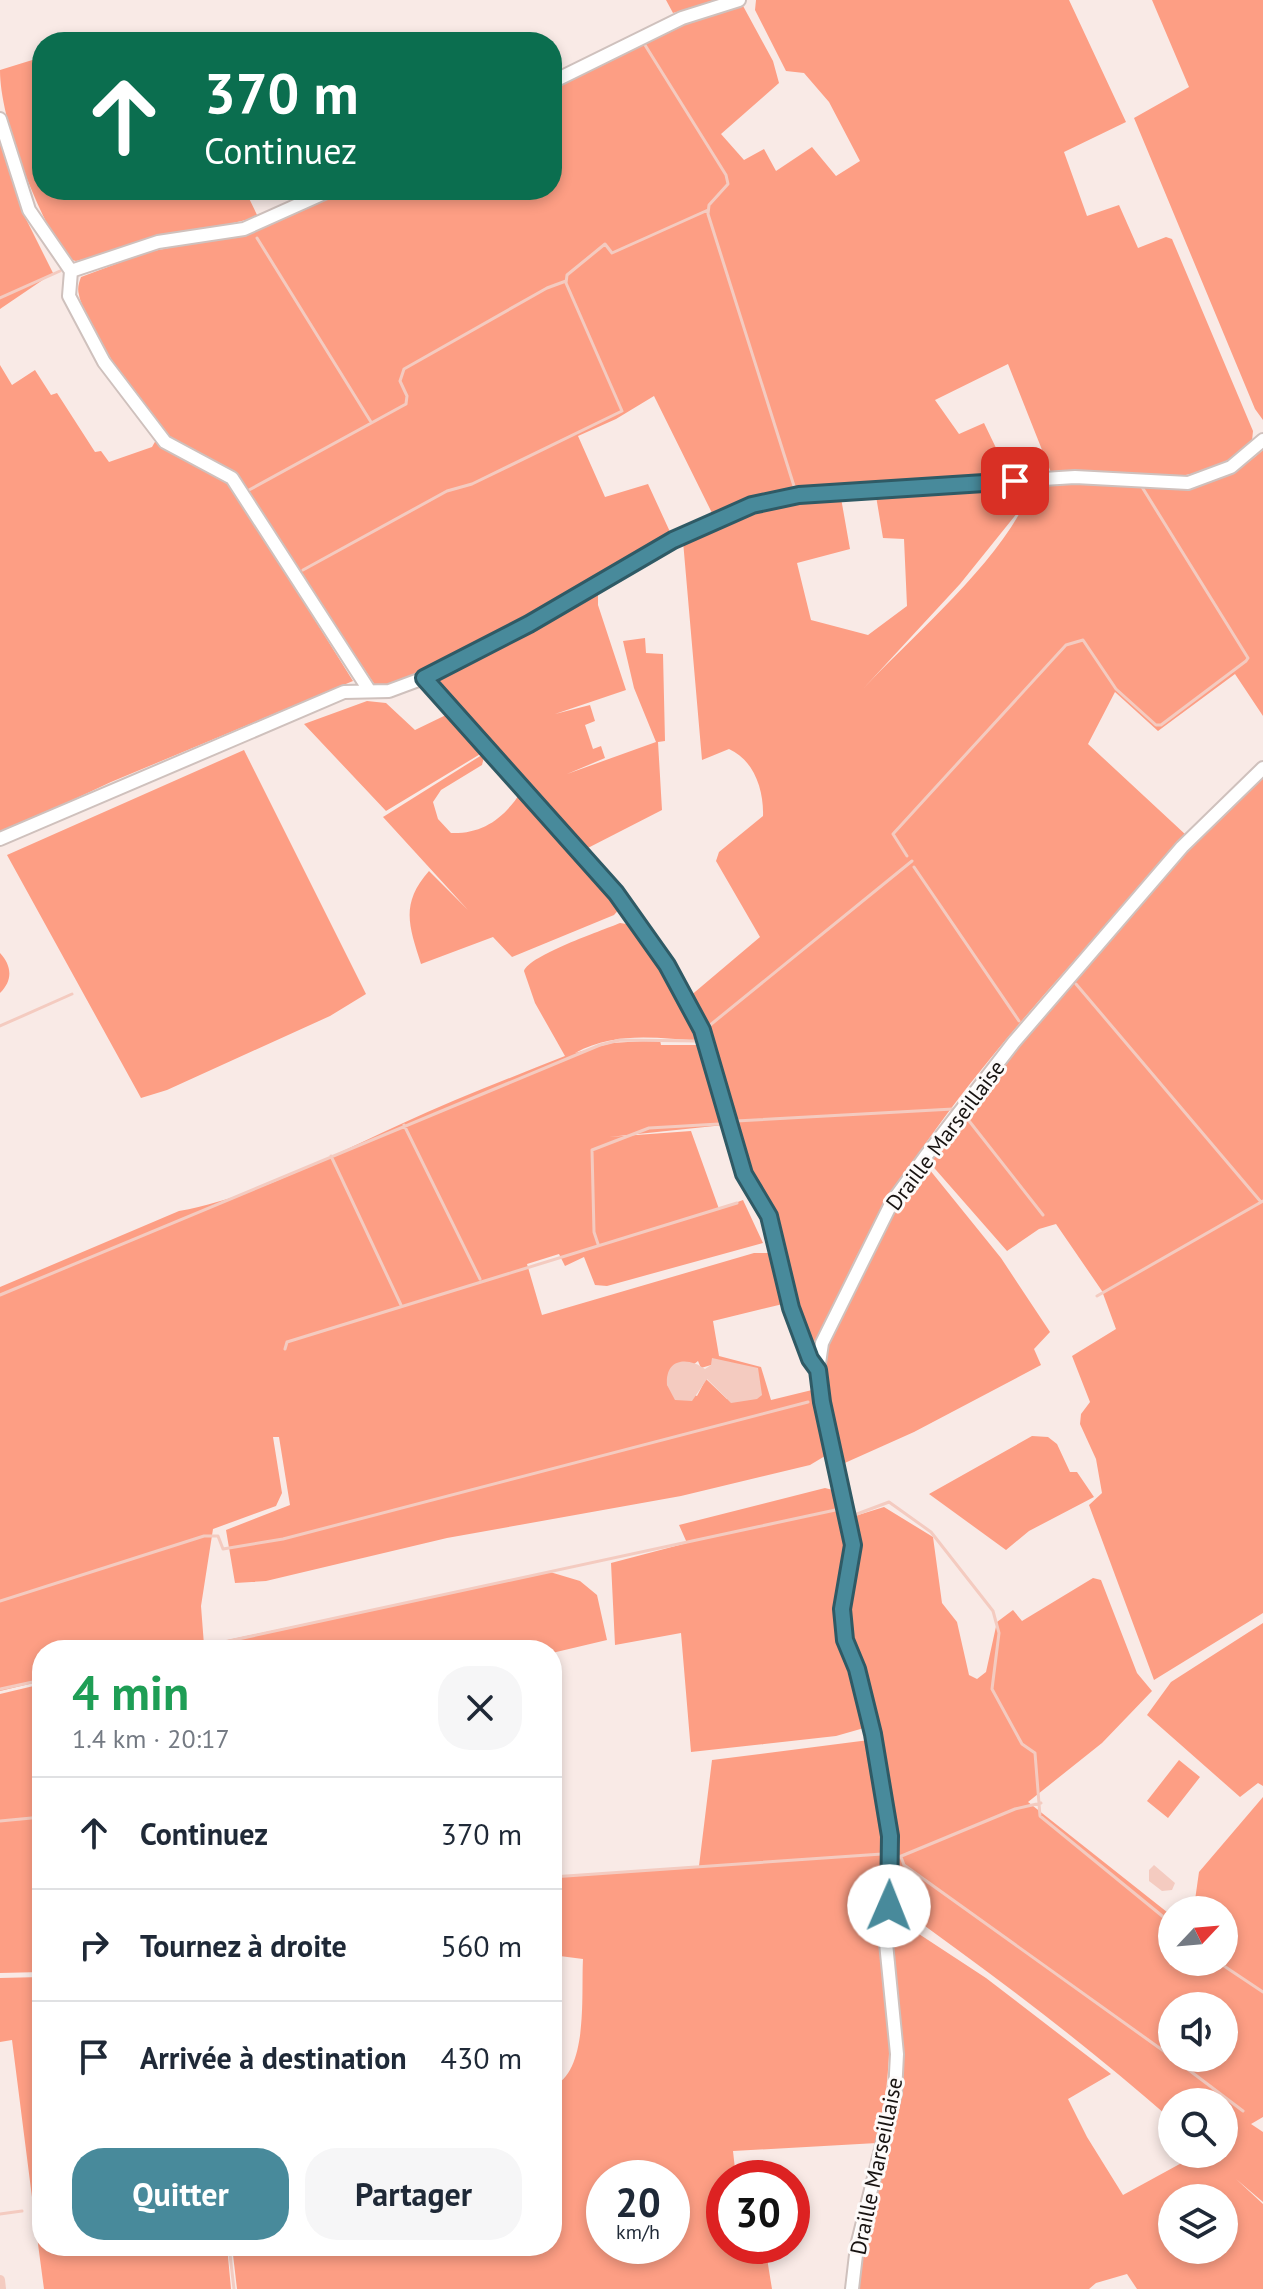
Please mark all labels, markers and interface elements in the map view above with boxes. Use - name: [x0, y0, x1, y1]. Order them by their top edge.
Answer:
- text: 370 m: [204, 57, 359, 129]
- icon: ahead: [72, 64, 176, 168]
- text: Continuez: [204, 127, 357, 174]
- pin: [981, 447, 1049, 515]
- icon: arrive: [993, 459, 1037, 503]
- street label: Draille Marseillaise: [879, 1054, 1011, 1216]
- text: 4 min: [72, 1661, 189, 1723]
- button: close: [438, 1666, 522, 1750]
- text: 1.4 km · 20:17: [72, 1722, 230, 1755]
- icon: ahead: [72, 1811, 116, 1855]
- text: Continuez: [140, 1814, 268, 1853]
- text: 370 m: [441, 1814, 522, 1853]
- position arrow: [847, 1864, 931, 1948]
- north arrow: [1158, 1896, 1238, 1976]
- map controls: [1158, 1896, 1238, 2264]
- icon: right: [72, 1923, 116, 1967]
- text: Tournez à droite: [140, 1926, 347, 1965]
- text: 560 m: [441, 1926, 522, 1965]
- button: sound: [1158, 1992, 1238, 2072]
- icon: arrive: [72, 2035, 116, 2079]
- text: Arrivée à destination: [140, 2038, 407, 2077]
- text: 430 m: [441, 2038, 522, 2077]
- street label: Draille Marseillaise: [844, 2075, 908, 2257]
- button: search: [1158, 2088, 1238, 2168]
- button: Quitter: [72, 2148, 289, 2240]
- button: Partager: [305, 2148, 522, 2240]
- speed limit sign: 30: [706, 2160, 810, 2264]
- text: 20: [615, 2176, 661, 2228]
- button: layers: [1158, 2184, 1238, 2264]
- text: km/h: [616, 2219, 660, 2245]

